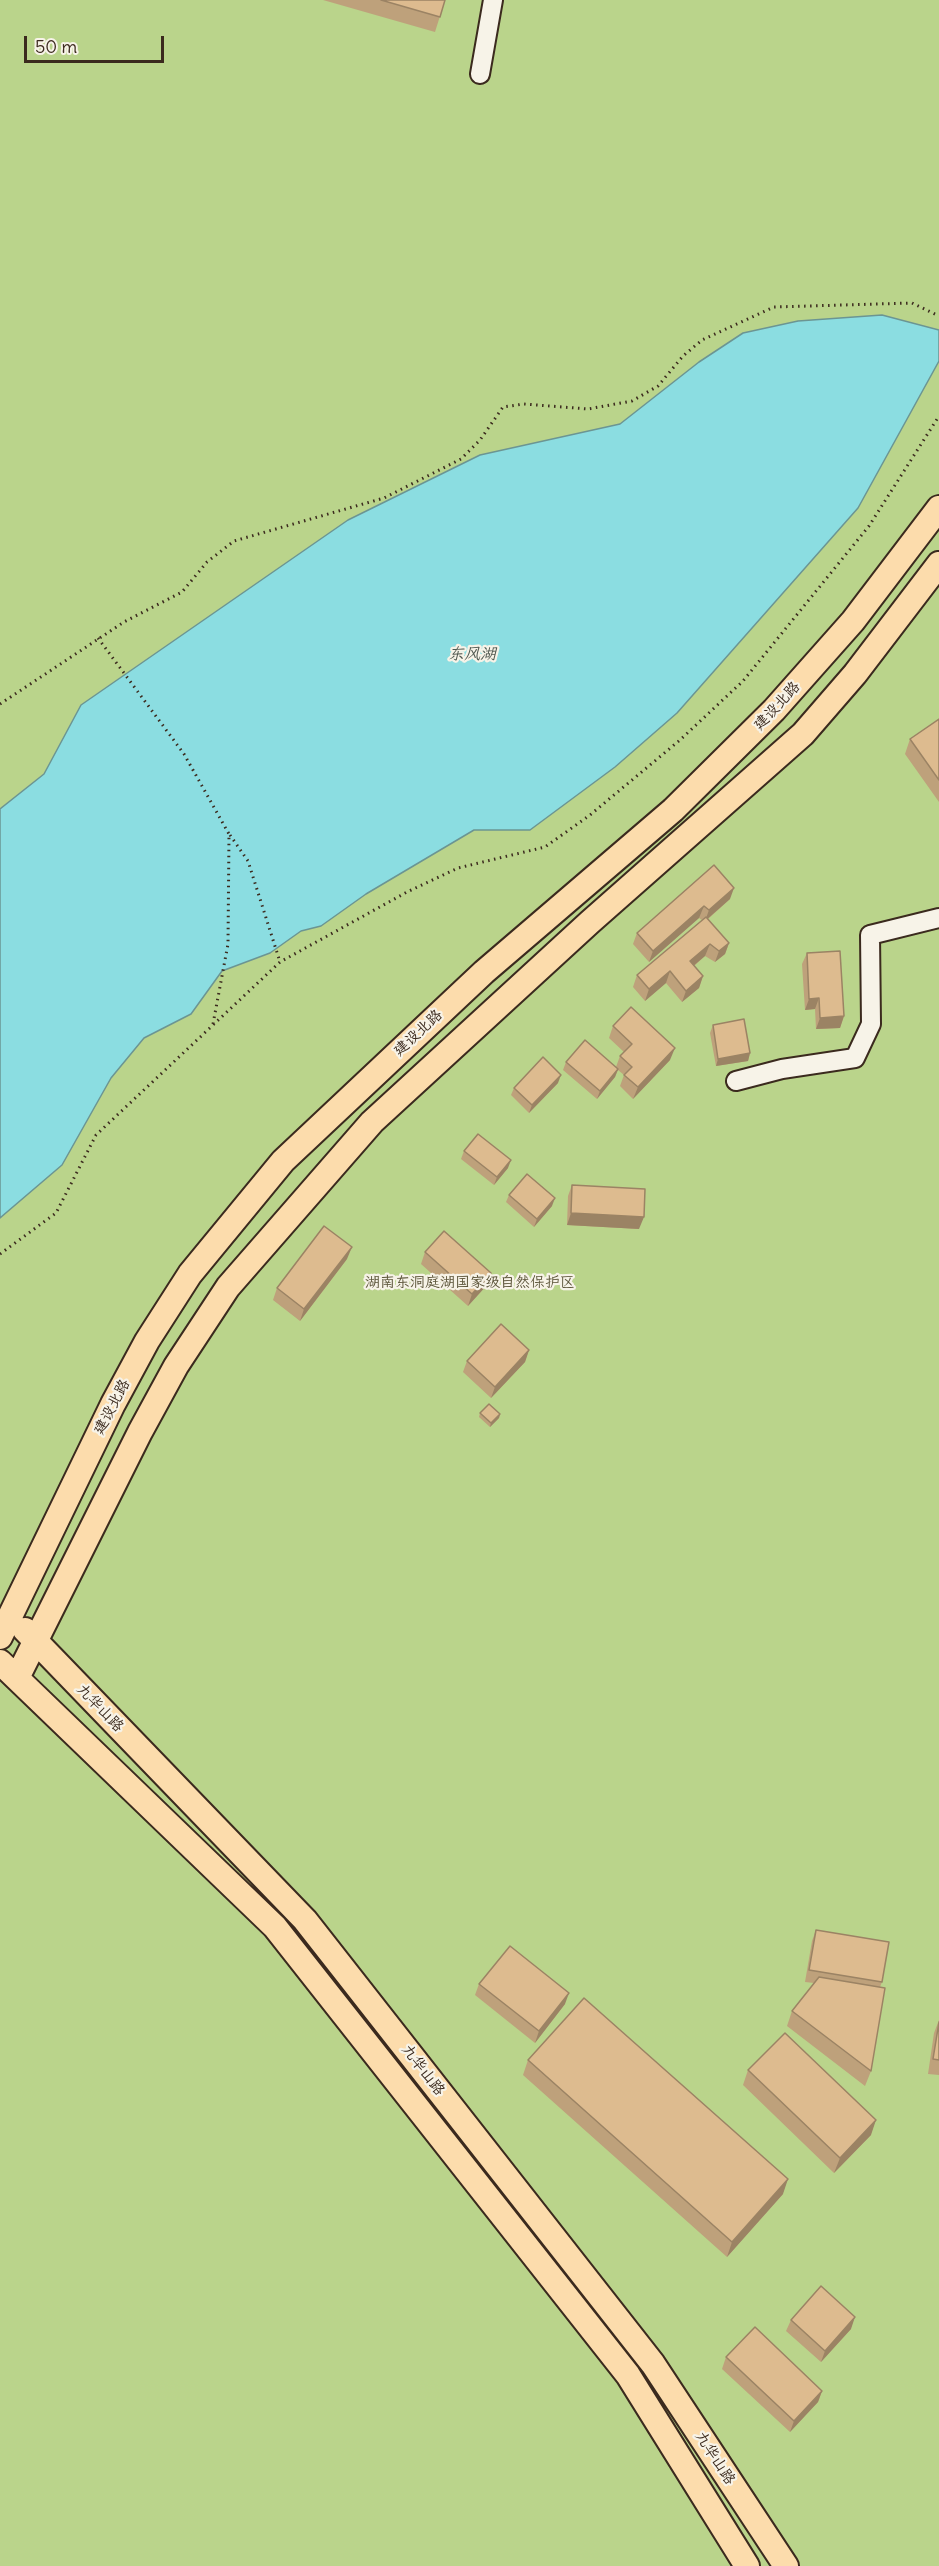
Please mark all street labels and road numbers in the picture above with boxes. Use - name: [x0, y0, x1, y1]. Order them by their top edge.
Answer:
- street label: 建设北路: [750, 678, 804, 734]
- street label: 建设北路: [390, 1006, 446, 1060]
- street label: 建设北路: [90, 1376, 134, 1438]
- street label: 九华山路: [73, 1680, 127, 1736]
- street label: 九华山路: [397, 2041, 449, 2099]
- street label: 九华山路: [691, 2428, 739, 2488]

